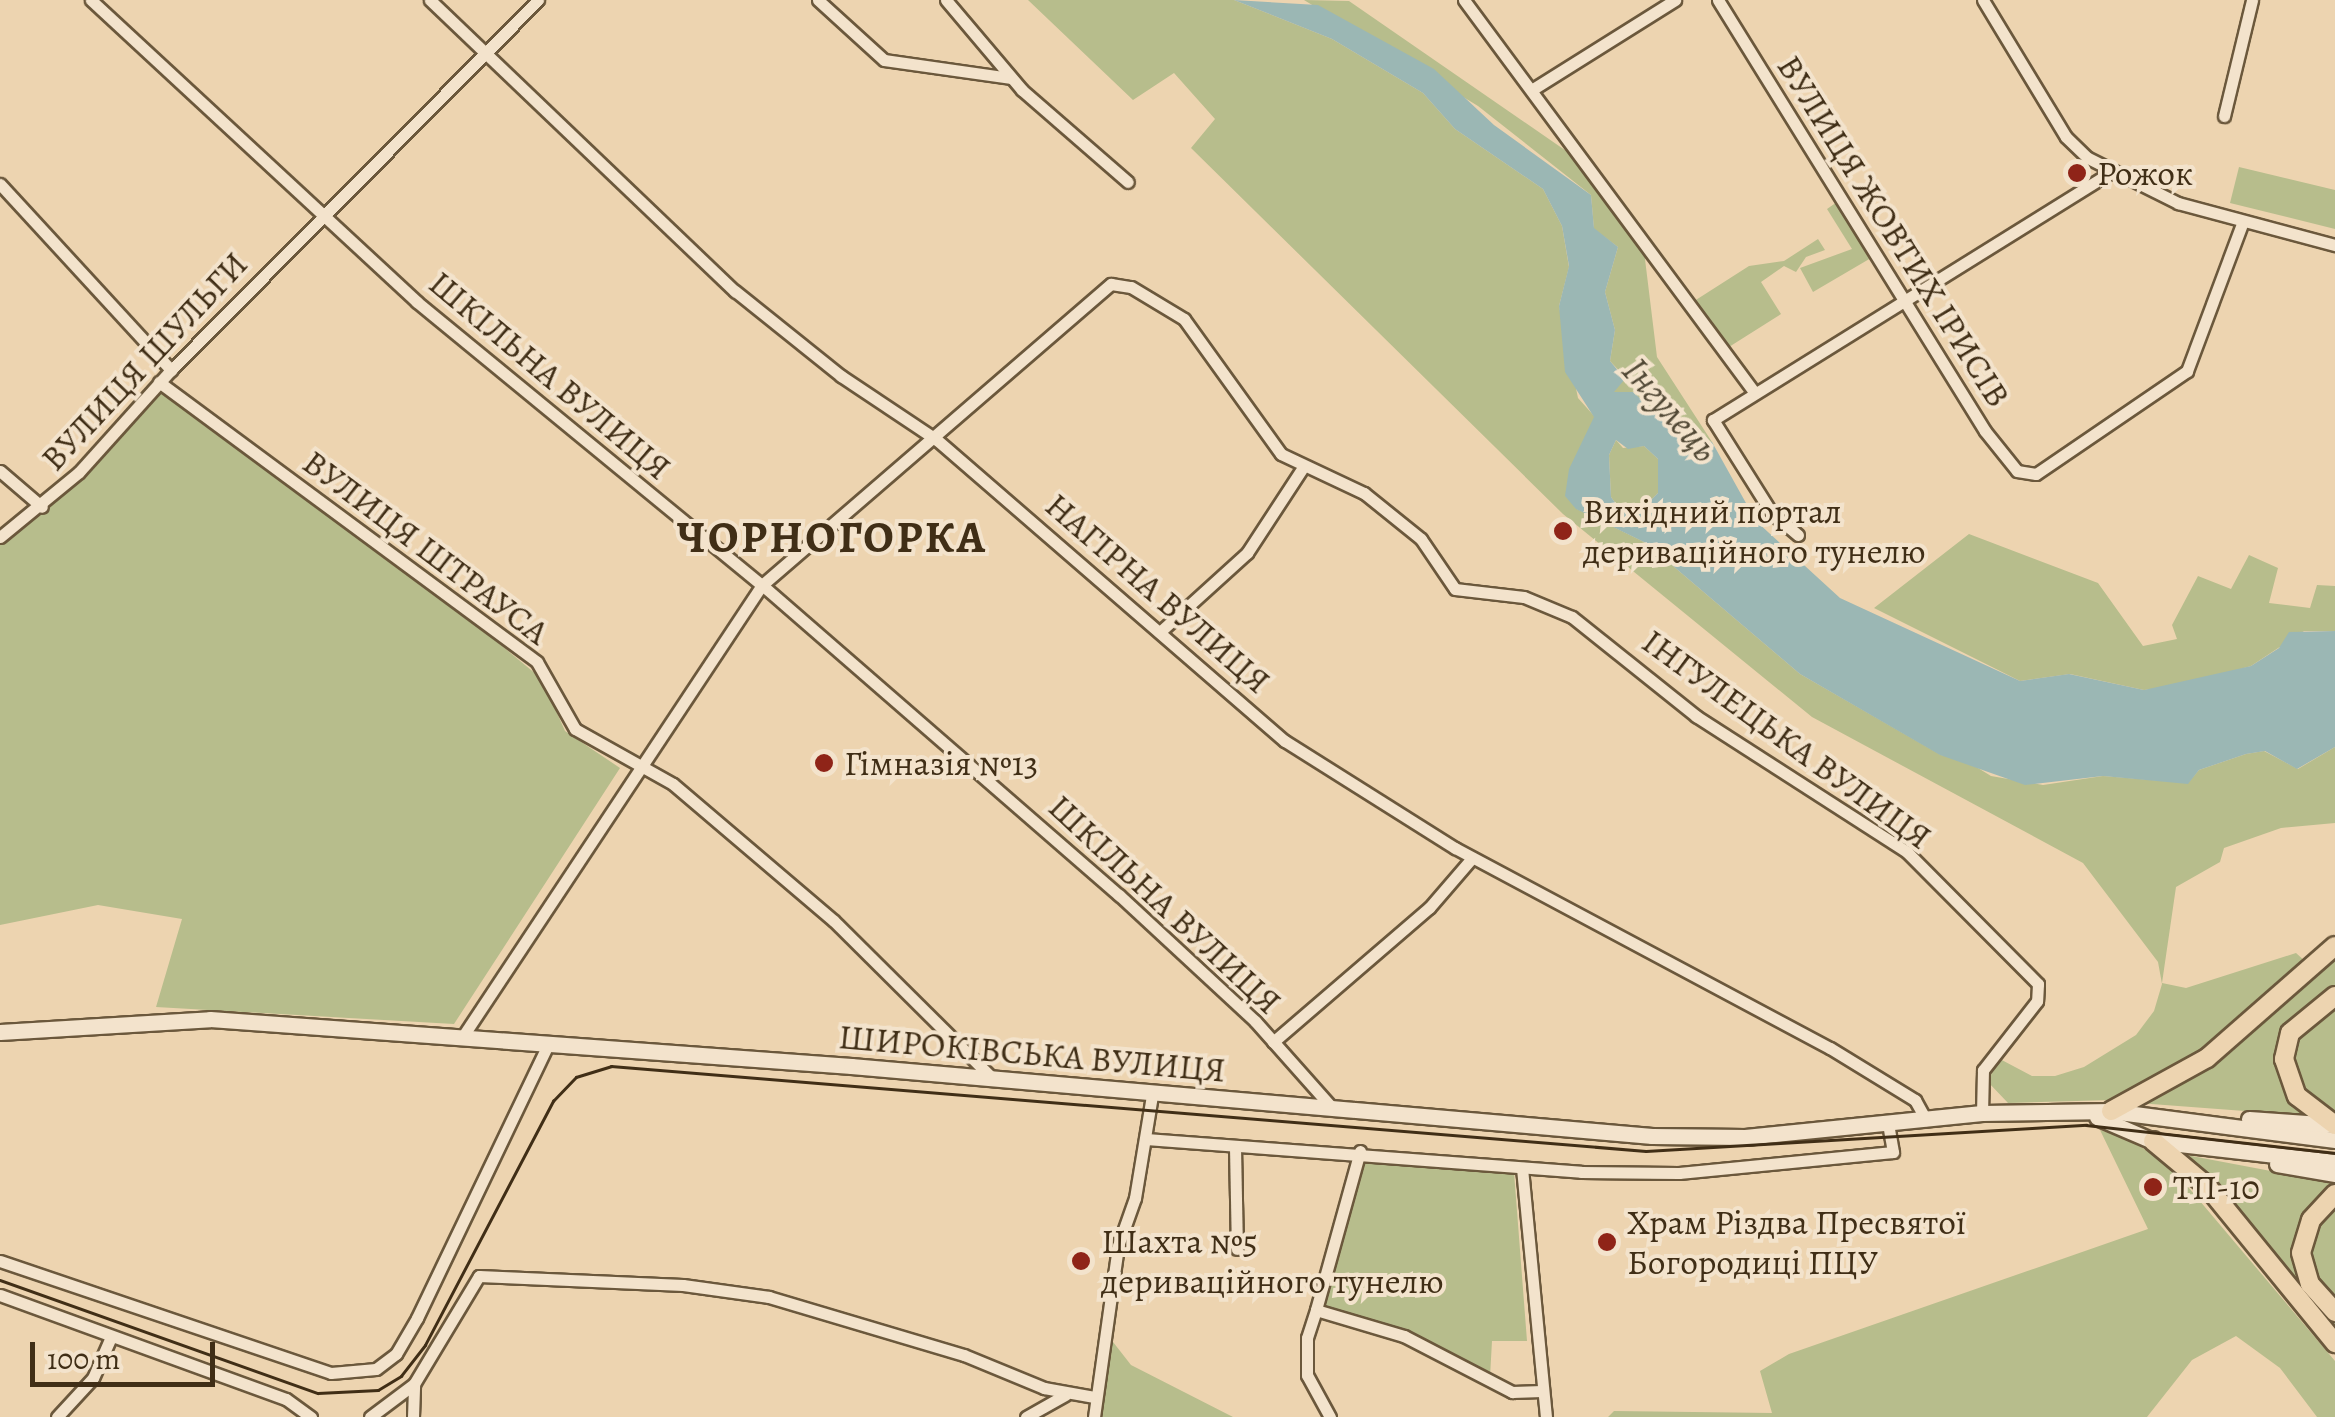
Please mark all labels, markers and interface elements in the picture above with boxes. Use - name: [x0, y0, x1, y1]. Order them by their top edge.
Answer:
- street label: ВУЛИЦЯ ЖОВТИХ ІРИСІВ: [1768, 47, 2020, 415]
- place label: Рожок: [2097, 152, 2193, 194]
- marker: Рожок: [2066, 162, 2088, 184]
- street label: ВУЛИЦЯ ШУЛЬГИ: [32, 243, 256, 479]
- street label: ШКІЛЬНА ВУЛИЦЯ: [420, 262, 680, 488]
- water label: Інгулець: [1612, 349, 1728, 471]
- street label: ВУЛИЦЯ ШТРАУСА: [295, 441, 557, 653]
- street label: НАГІРНА ВУЛИЦЯ: [1037, 484, 1279, 702]
- place label: Вихідний портал дериваційного тунелю: [1583, 490, 1926, 572]
- district label: ЧОРНОГОРКА: [677, 511, 987, 565]
- marker: Вихідний портал дериваційного тунелю: [1552, 520, 1574, 542]
- street label: ІНГУЛЕЦЬКА ВУЛИЦЯ: [1634, 620, 1940, 858]
- place label: Гімназія №13: [844, 742, 1038, 784]
- marker: Гімназія №13: [813, 752, 835, 774]
- street label: ШКІЛЬНА ВУЛИЦЯ: [1040, 785, 1290, 1023]
- street label: ШИРОКІВСЬКА ВУЛИЦЯ: [837, 1015, 1227, 1091]
- place label: ТП-10: [2173, 1166, 2260, 1208]
- marker: ТП-10: [2142, 1176, 2164, 1198]
- place label: Храм Різдва Пресвятої Богородиці ПЦУ: [1627, 1201, 1966, 1283]
- place label: Шахта №5 дериваційного тунелю: [1101, 1220, 1444, 1302]
- marker: Храм Різдва Пресвятої Богородиці ПЦУ: [1596, 1231, 1618, 1253]
- marker: Шахта №5 дериваційного тунелю: [1070, 1250, 1092, 1272]
- scale bar: [35, 1322, 220, 1384]
- text: 100 m: [47, 1339, 120, 1379]

